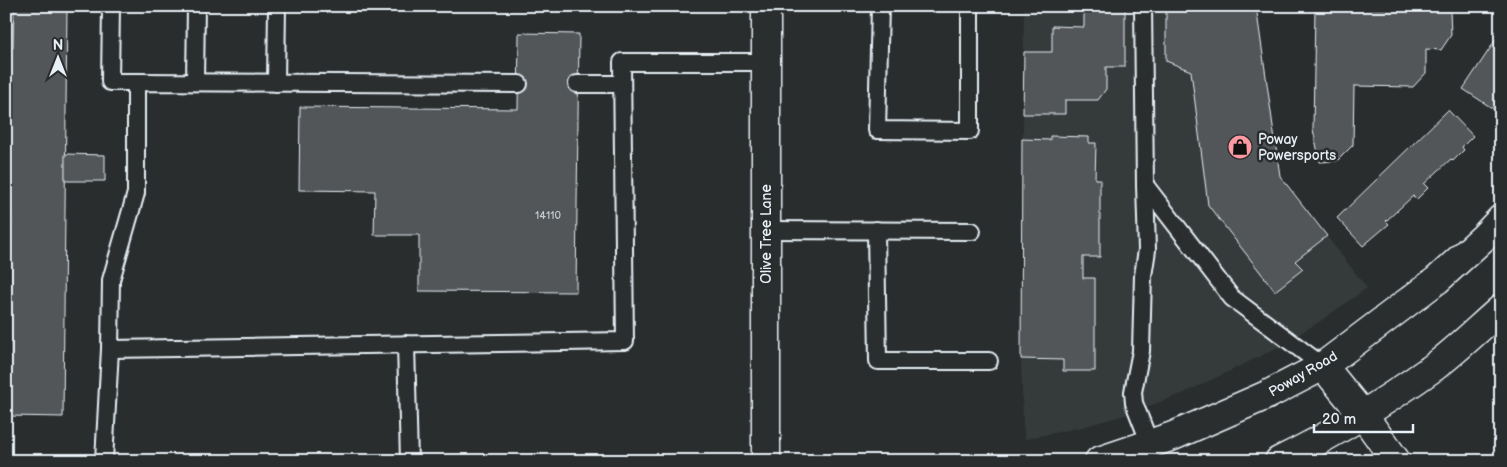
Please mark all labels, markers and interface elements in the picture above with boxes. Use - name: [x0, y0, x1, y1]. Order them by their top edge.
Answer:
- north arrow: [32, 32, 82, 82]
- text: N: [53, 37, 63, 54]
- place label: Poway Powersports: [1258, 131, 1336, 164]
- shop icon: Poway Powersports: [1227, 134, 1253, 160]
- street label: Olive Tree Lane: [758, 184, 775, 284]
- house number: 14110: [535, 209, 562, 222]
- street label: Poway Road: [1266, 348, 1340, 400]
- scale bar: [1314, 402, 1413, 434]
- text: 20 m: [1322, 410, 1356, 429]

